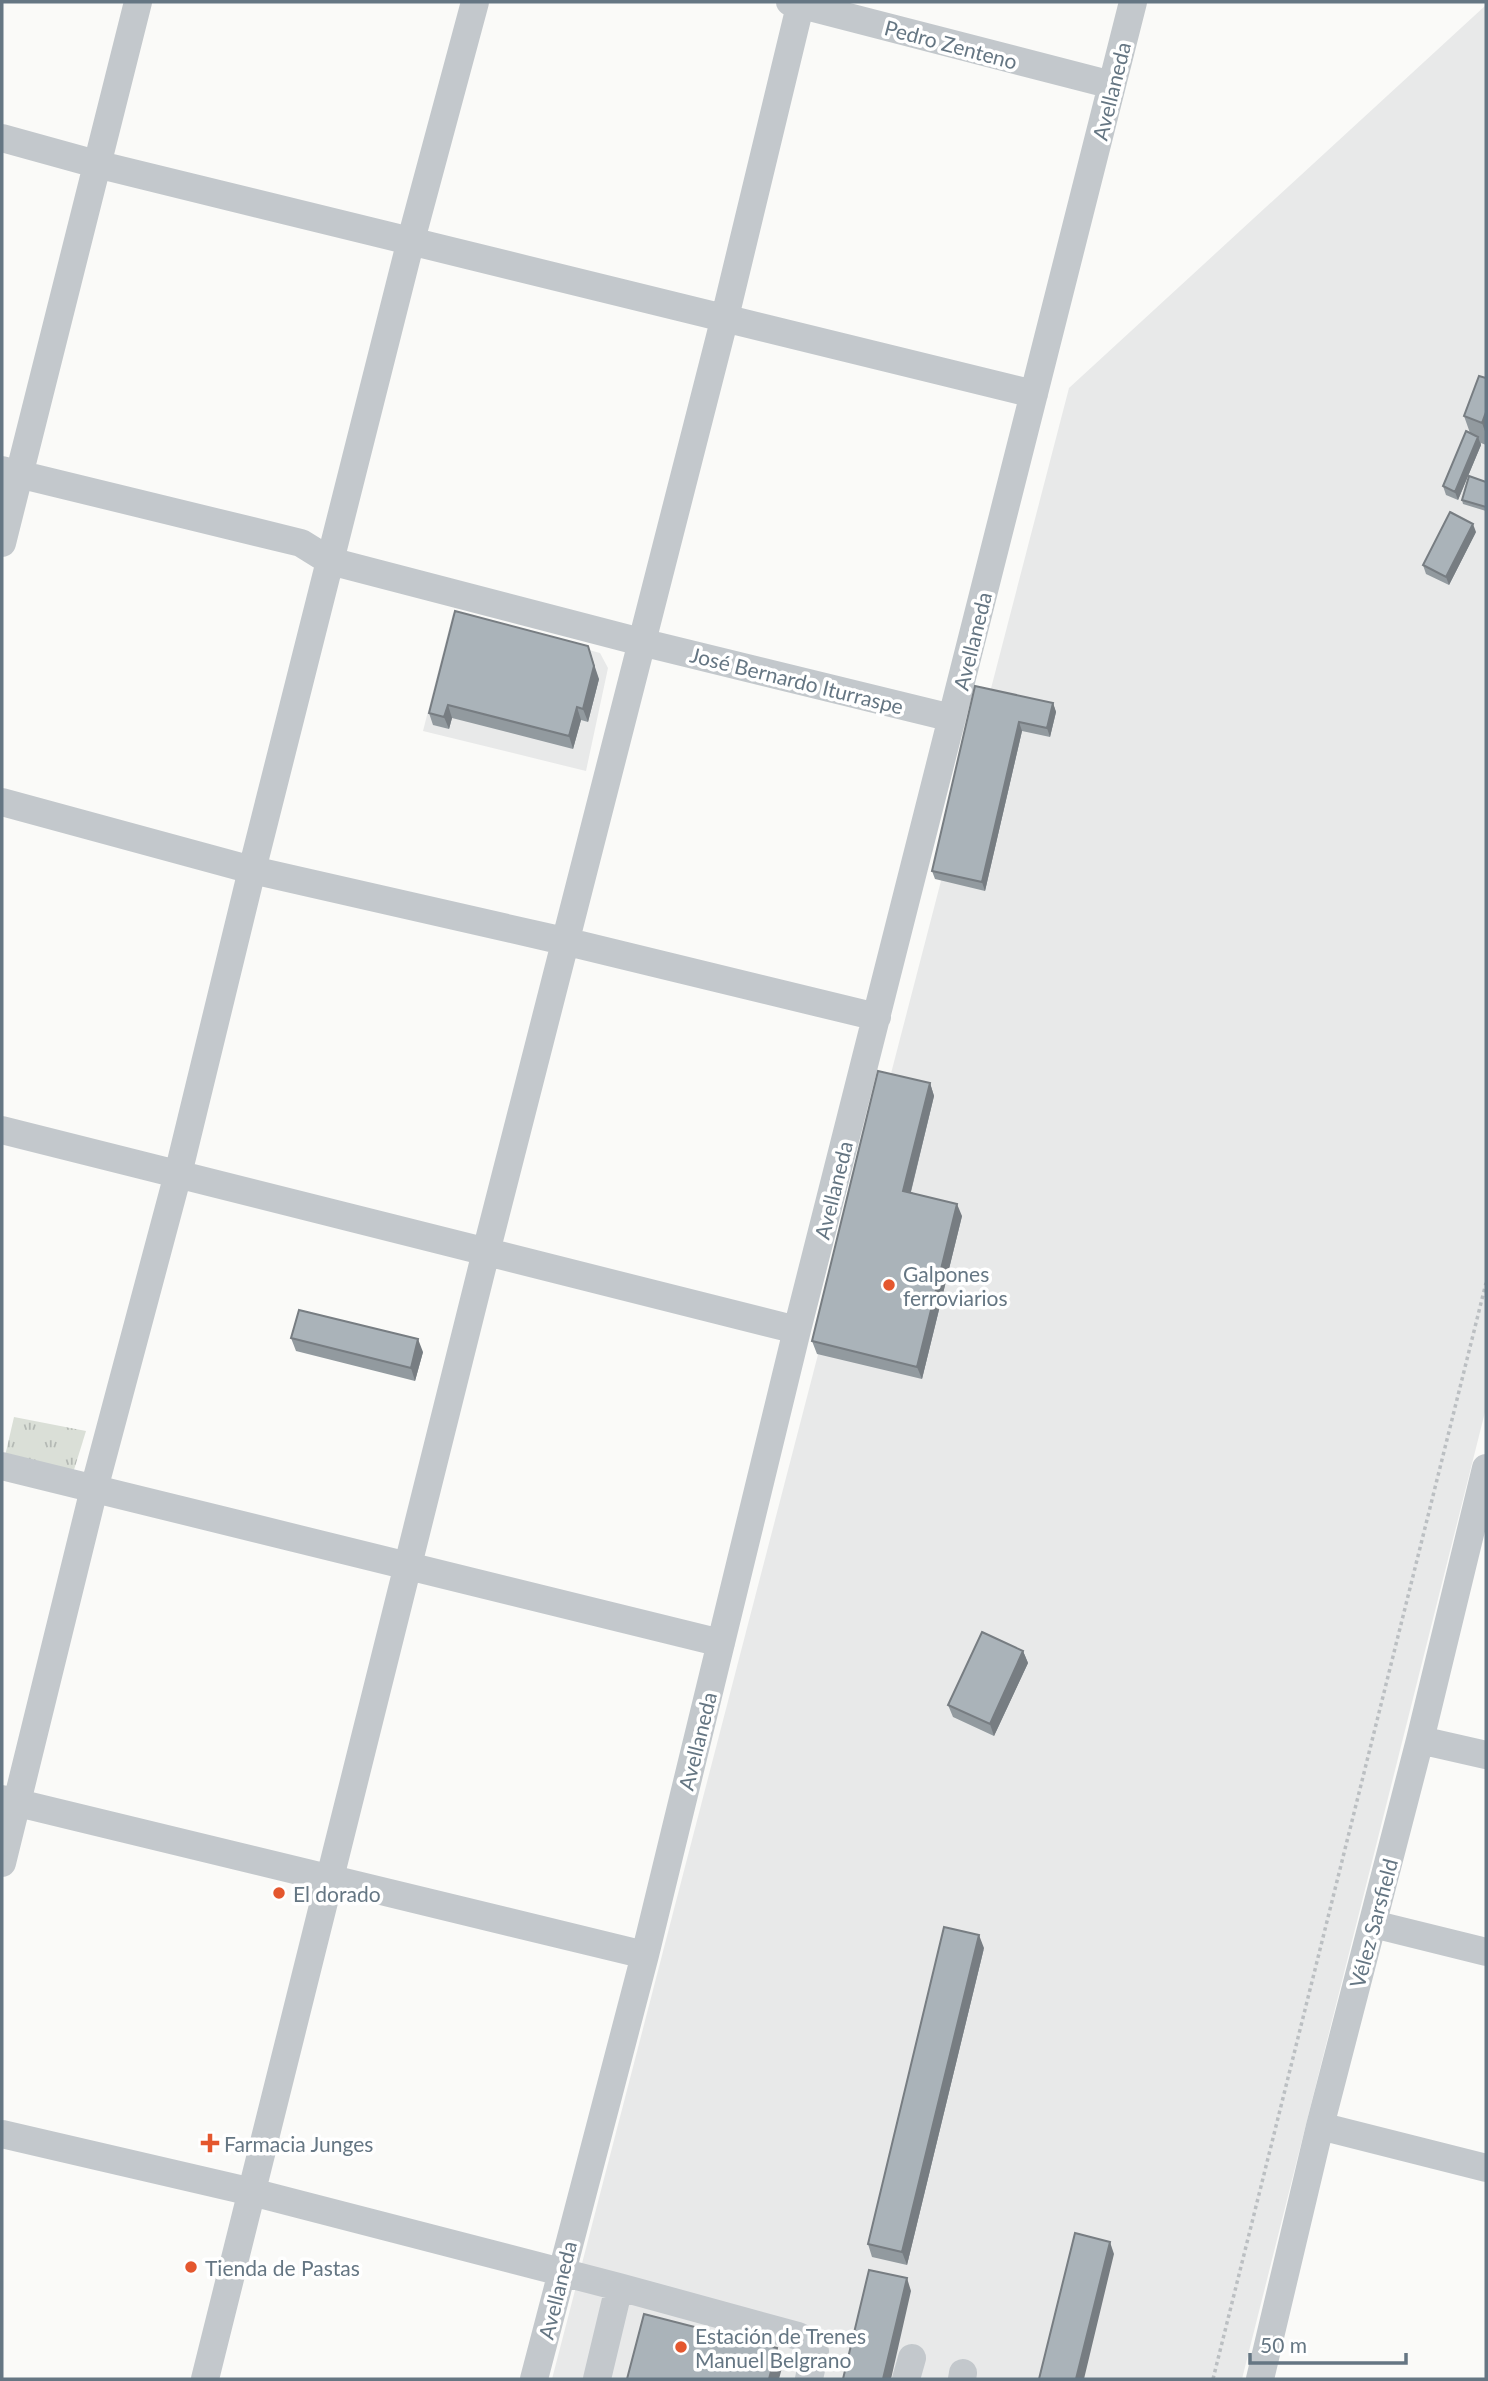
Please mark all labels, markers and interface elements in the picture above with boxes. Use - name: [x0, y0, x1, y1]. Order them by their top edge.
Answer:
- street label: Pedro Zenteno: [882, 14, 1020, 74]
- street label: Avellaneda: [1087, 39, 1135, 143]
- street label: Avellaneda: [948, 589, 996, 693]
- street label: José Bernardo Iturraspe: [688, 641, 906, 719]
- street label: Avellaneda: [809, 1138, 857, 1242]
- place label: Galpones ferroviarios: [903, 1261, 1008, 1310]
- marker: Galpones ferroviarios: [881, 1277, 897, 1293]
- street label: Avellaneda: [673, 1689, 721, 1793]
- street label: Vélez Sarsfield: [1344, 1856, 1402, 1990]
- place label: El dorado: [293, 1881, 381, 1906]
- marker: El dorado: [271, 1885, 287, 1901]
- place label: Farmacia Junges: [224, 2131, 373, 2156]
- marker: Farmacia Junges: [202, 2135, 218, 2151]
- street label: Avellaneda: [533, 2238, 581, 2342]
- place label: Tienda de Pastas: [205, 2255, 360, 2280]
- marker: Tienda de Pastas: [183, 2259, 199, 2275]
- scale bar: [1250, 2322, 1406, 2366]
- place label: Estación de Trenes Manuel Belgrano: [695, 2323, 866, 2372]
- text: 50 m: [1260, 2332, 1307, 2357]
- marker: Estación de Trenes Manuel Belgrano: [673, 2339, 689, 2355]

